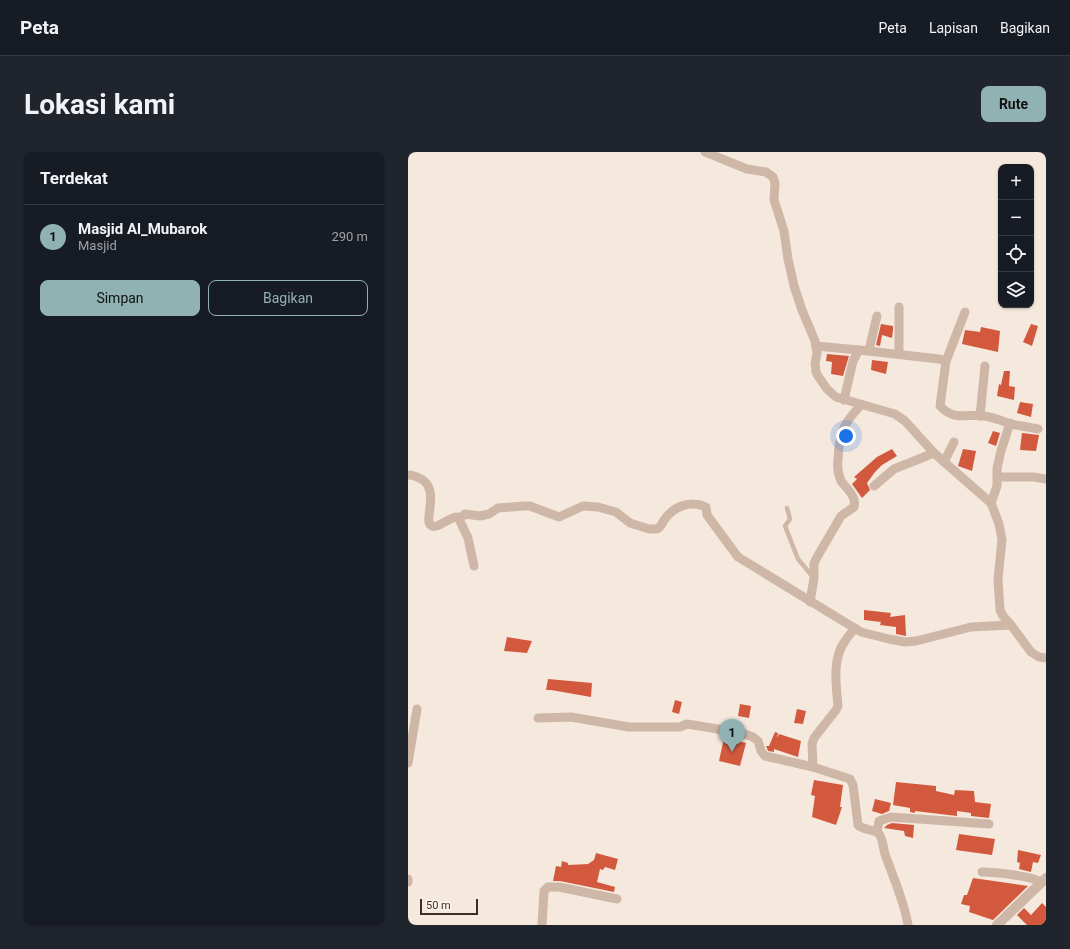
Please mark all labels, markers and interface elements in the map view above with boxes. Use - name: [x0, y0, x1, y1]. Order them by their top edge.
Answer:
- text: Peta: [20, 16, 59, 39]
- text: Peta: [879, 20, 907, 36]
- text: Lapisan: [929, 20, 978, 36]
- text: Bagikan: [1000, 20, 1050, 36]
- button: Rute: [981, 86, 1046, 122]
- text: Lokasi kami: [24, 88, 175, 121]
- map controls: [998, 164, 1034, 308]
- button: +: [998, 164, 1034, 200]
- text: Terdekat: [40, 168, 108, 188]
- button: −: [998, 200, 1034, 236]
- text: Masjid Al_Mubarok: [78, 220, 207, 238]
- text: 1: [49, 229, 57, 244]
- text: 290 m: [331, 229, 368, 244]
- button: locate: [998, 236, 1034, 272]
- text: Masjid: [78, 238, 117, 253]
- button: layers: [998, 272, 1034, 308]
- button: Simpan: [40, 280, 200, 316]
- button: Bagikan: [208, 280, 368, 316]
- your location: [836, 426, 856, 446]
- pin: 1: [719, 719, 745, 752]
- scale bar: [420, 897, 478, 916]
- text: 50 m: [426, 899, 451, 912]

